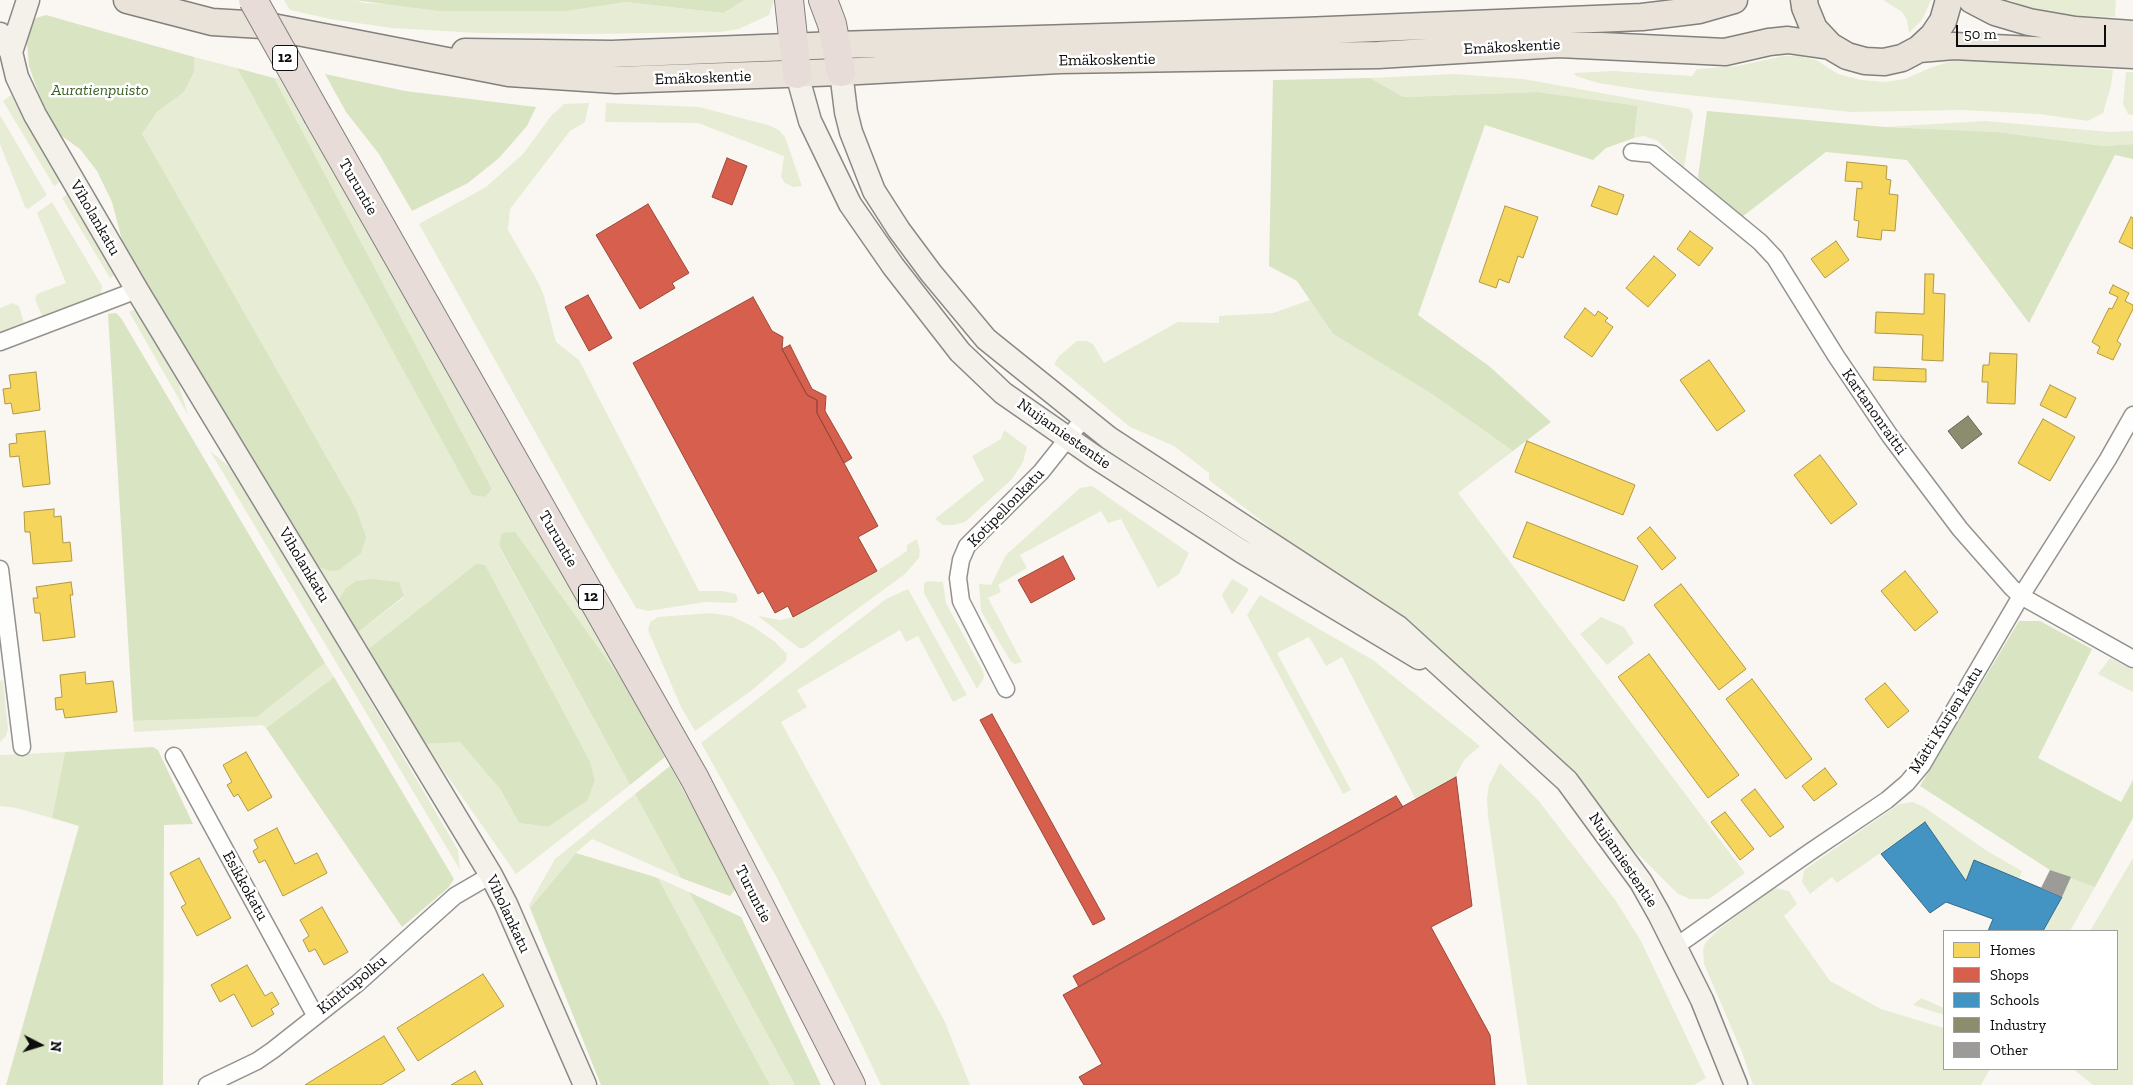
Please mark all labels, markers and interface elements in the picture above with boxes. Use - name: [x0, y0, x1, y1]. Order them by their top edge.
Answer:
- scale bar: [1958, 15, 2108, 47]
- text: 50 m: [1964, 25, 1997, 43]
- street label: Emäkoskentie: [1463, 35, 1561, 59]
- road number: 12: [272, 46, 298, 70]
- street label: Emäkoskentie: [1058, 50, 1156, 70]
- street label: Emäkoskentie: [654, 67, 752, 89]
- park label: Auratienpuisto: [51, 80, 149, 100]
- street label: Turuntie: [334, 155, 382, 219]
- street label: Viholankatu: [66, 177, 124, 259]
- street label: Kartanonraitti: [1837, 365, 1911, 459]
- street label: Nuijamiestentie: [1013, 395, 1115, 473]
- street label: Kotipellonkatu: [964, 465, 1048, 551]
- street label: Turuntie: [534, 507, 582, 571]
- street label: Viholankatu: [274, 524, 334, 606]
- road number: 12: [578, 584, 604, 610]
- street label: Matti Kurjen katu: [1905, 663, 1987, 777]
- street label: Nuijamiestentie: [1584, 809, 1662, 911]
- street label: Esikkokatu: [218, 848, 272, 924]
- street label: Turuntie: [730, 862, 776, 926]
- street label: Viholankatu: [482, 872, 534, 956]
- legend: [1943, 930, 2118, 1070]
- text: Homes: [1990, 941, 2035, 959]
- street label: Kinttupolku: [314, 951, 390, 1019]
- text: Shops: [1990, 966, 2029, 984]
- text: Schools: [1990, 991, 2039, 1009]
- text: Industry: [1990, 1016, 2046, 1034]
- north arrow: [15, 1020, 65, 1070]
- text: N: [47, 1040, 64, 1052]
- text: Other: [1990, 1041, 2028, 1059]

